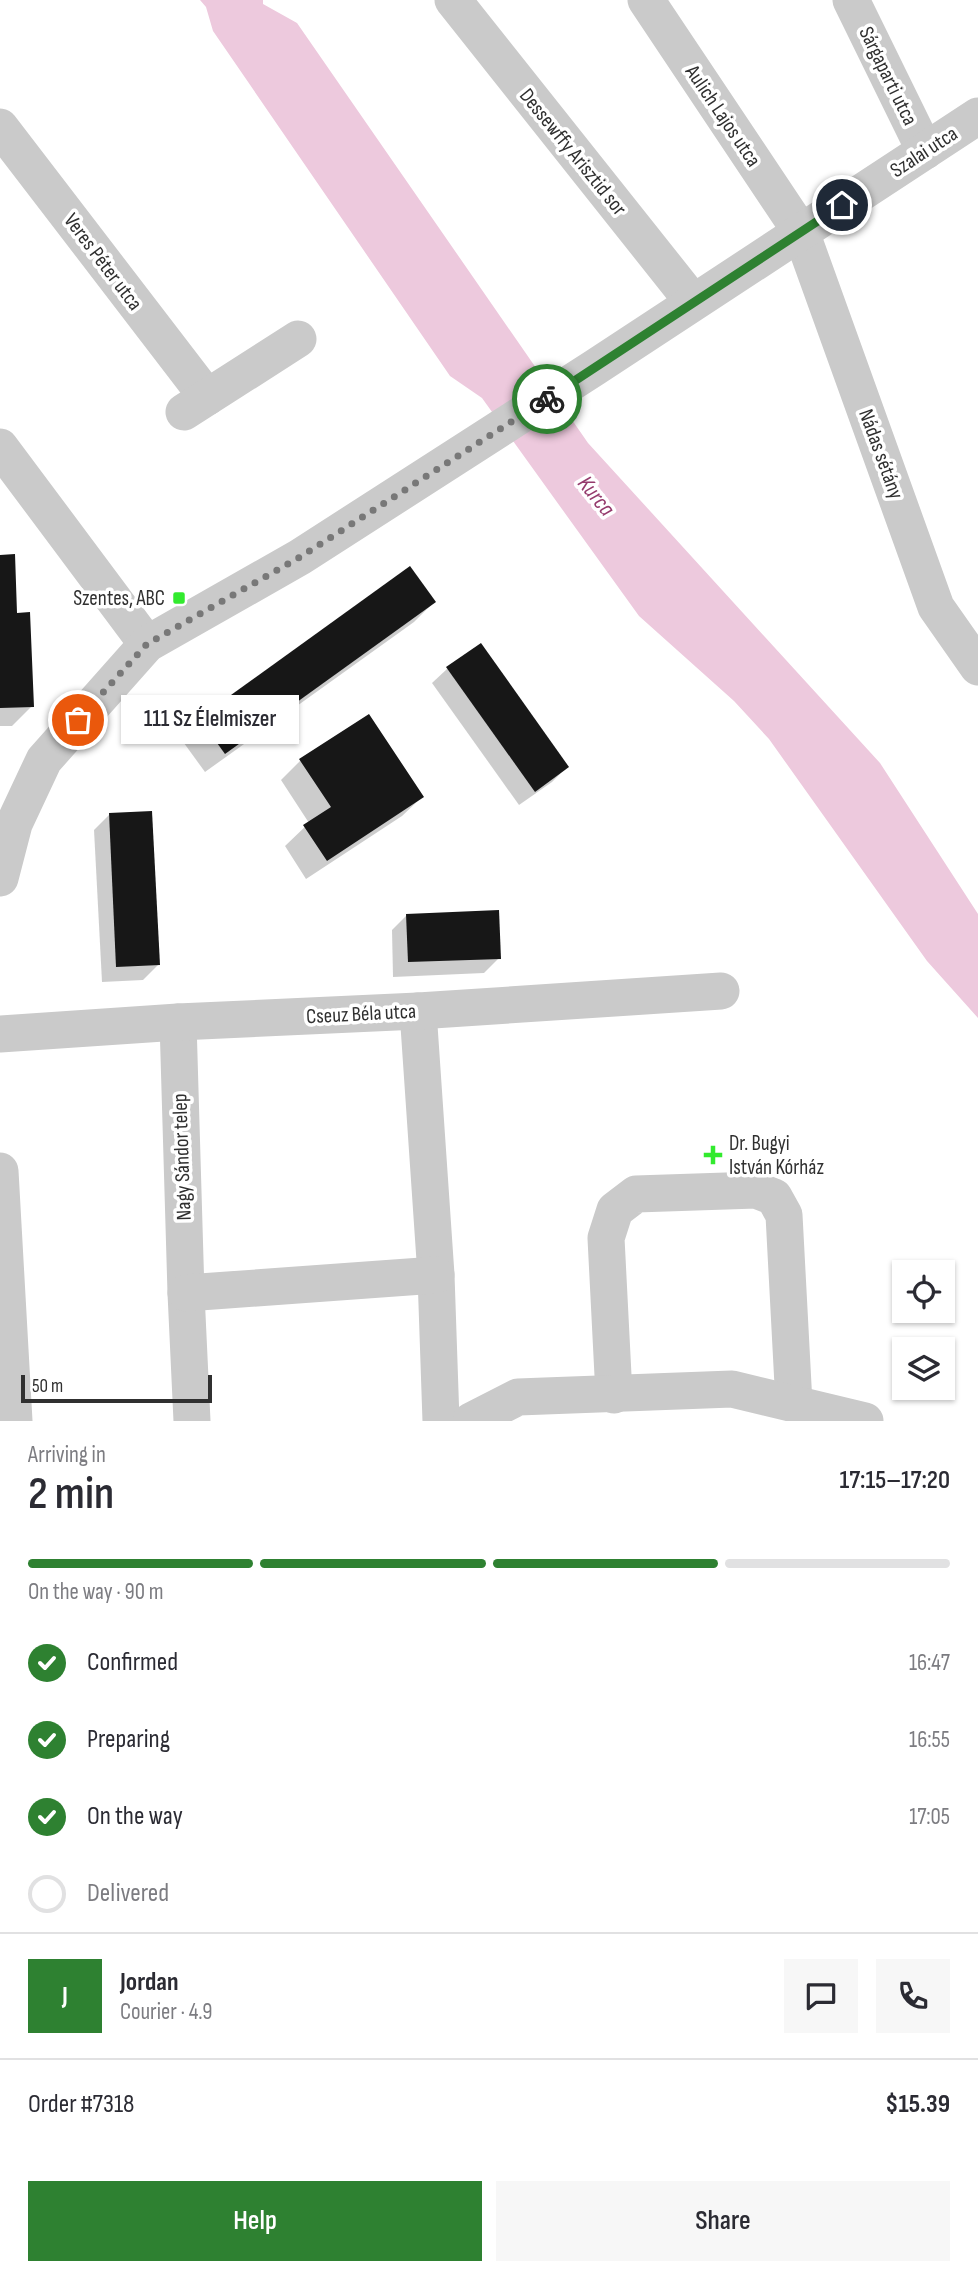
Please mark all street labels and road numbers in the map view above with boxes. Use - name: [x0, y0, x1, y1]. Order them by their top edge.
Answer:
- street label: Sárgaparti utca: [853, 23, 923, 129]
- street label: Aulich Lajos utca: [679, 60, 766, 172]
- street label: Dessewffy Arisztid sor: [514, 83, 632, 221]
- street label: Szalai utca: [886, 121, 962, 183]
- street label: Veres Péter utca: [58, 209, 148, 315]
- street label: Nádas sétány: [853, 406, 909, 502]
- street label: Cseuz Béla utca: [305, 999, 417, 1029]
- street label: Nagy Sándor telep: [167, 1093, 197, 1221]

